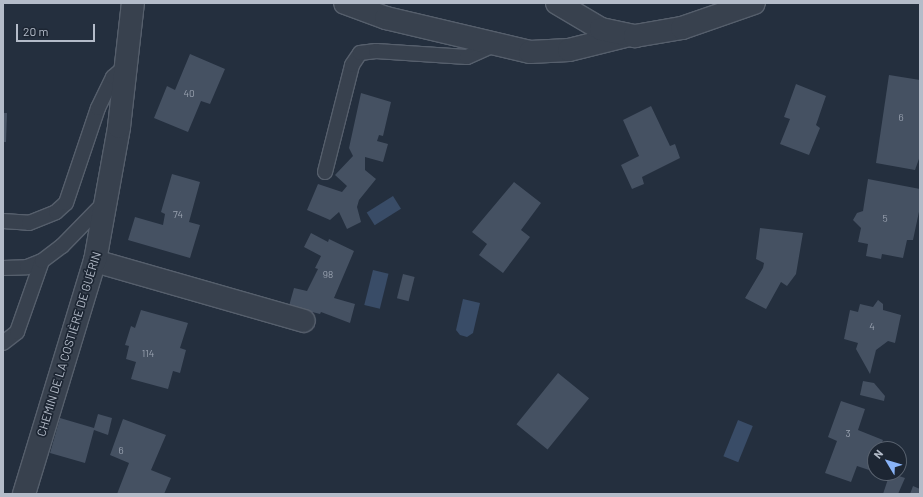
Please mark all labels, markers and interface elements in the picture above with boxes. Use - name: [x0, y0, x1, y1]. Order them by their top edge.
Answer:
- scale bar: [18, 16, 97, 42]
- text: 20 m: [23, 24, 49, 38]
- house number: 40: [183, 88, 195, 100]
- house number: 6: [898, 112, 904, 124]
- house number: 74: [173, 209, 183, 221]
- house number: 5: [882, 213, 888, 225]
- street label: CHEMIN DE LA COSTIÈRE DE GUÉRIN: [34, 250, 104, 438]
- house number: 98: [323, 269, 333, 281]
- house number: 4: [869, 321, 875, 333]
- house number: 114: [142, 348, 154, 360]
- house number: 3: [845, 428, 851, 440]
- north arrow: [867, 441, 907, 481]
- house number: 6: [118, 445, 124, 457]
- text: N: [871, 447, 885, 461]

